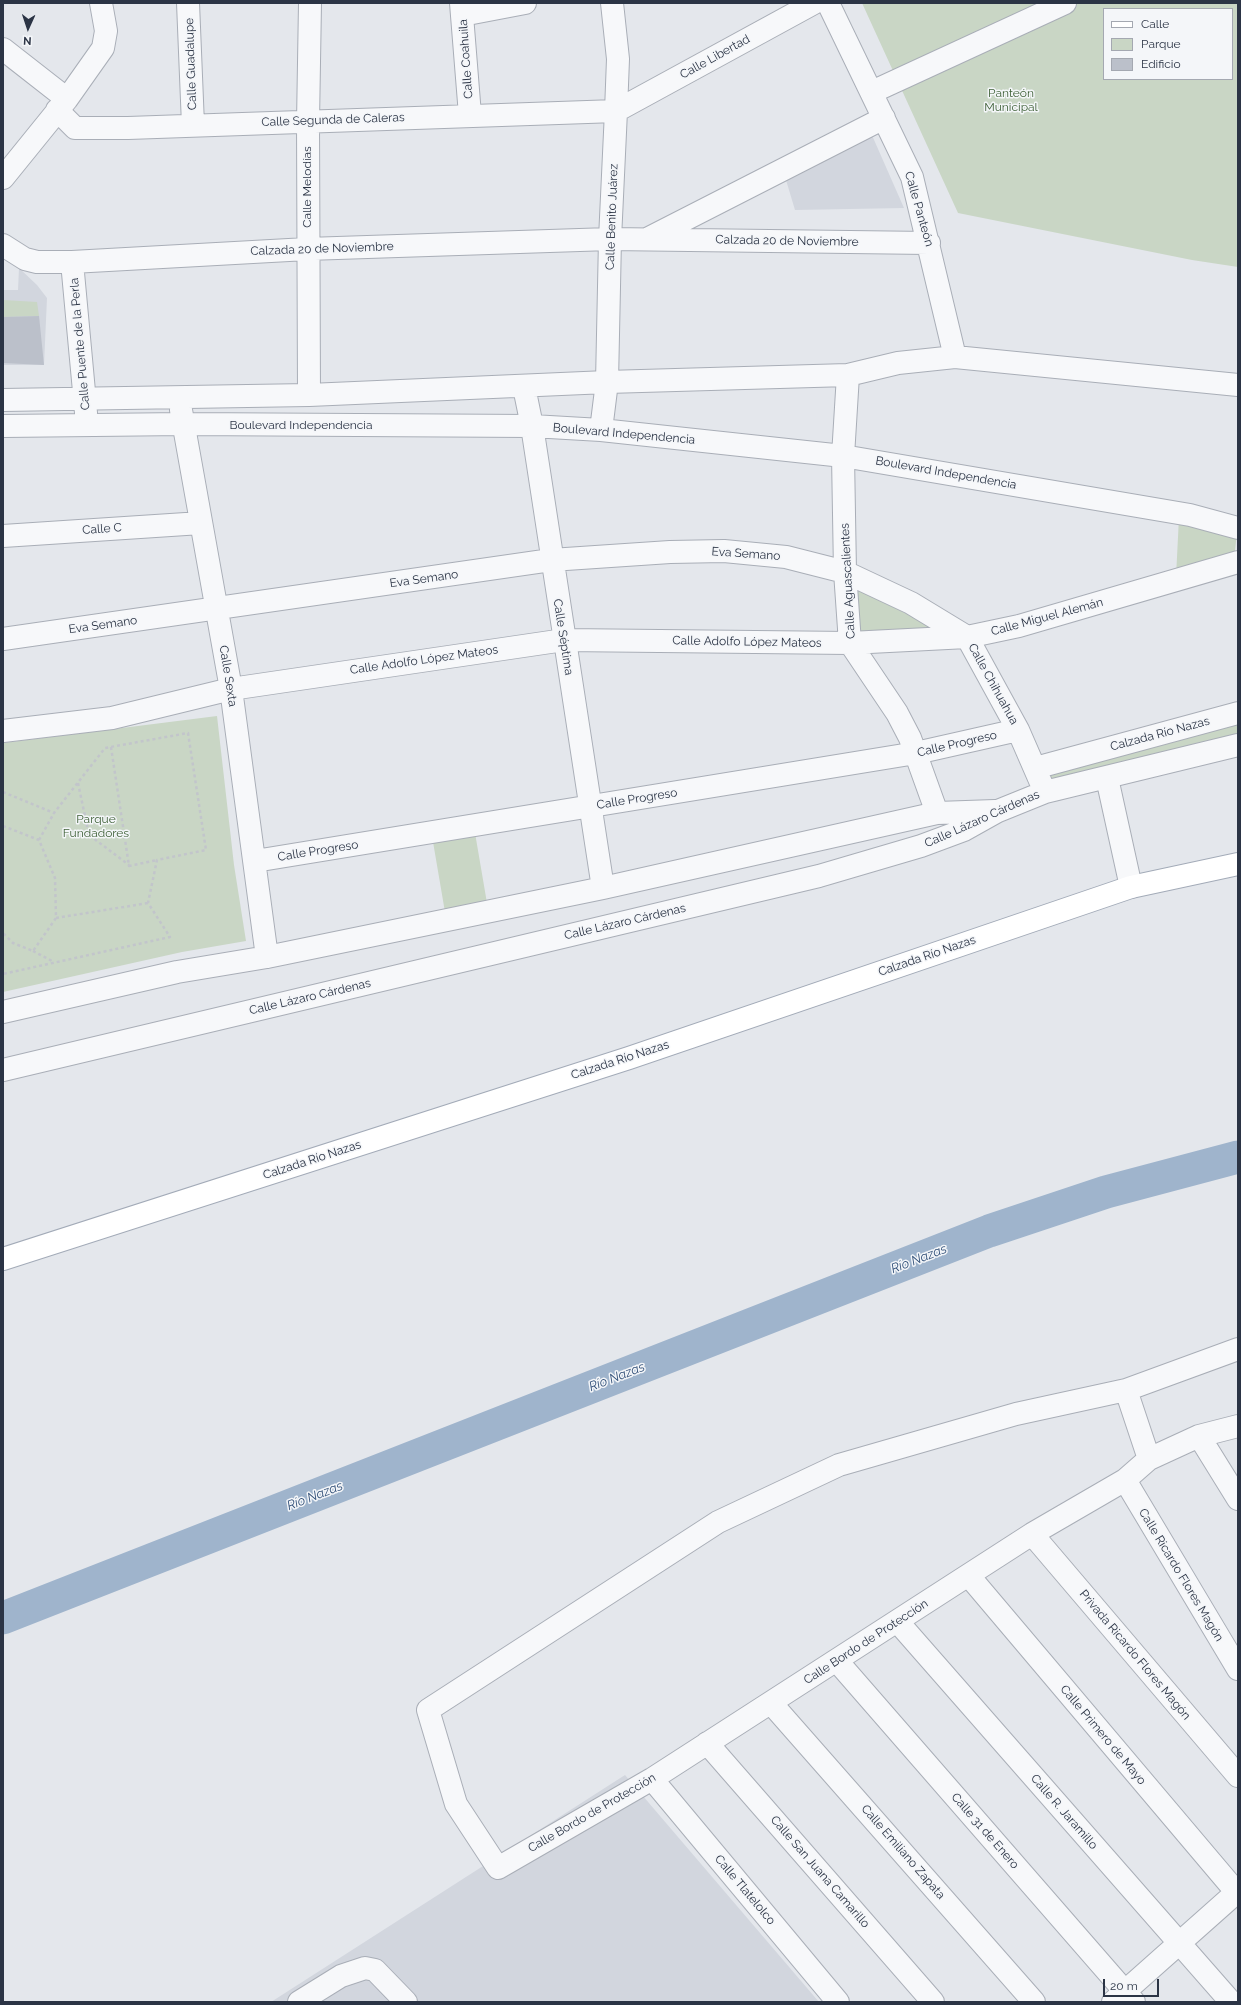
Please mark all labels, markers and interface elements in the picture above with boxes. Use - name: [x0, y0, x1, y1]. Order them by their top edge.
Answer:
- north arrow: [8, 8, 48, 48]
- legend: [1103, 8, 1233, 80]
- text: Calle: [1141, 17, 1169, 31]
- street label: Calle Guadalupe: [182, 18, 200, 110]
- street label: Calle Coahuila: [456, 19, 476, 99]
- street label: Calle Libertad: [678, 32, 752, 82]
- text: N: [23, 34, 32, 47]
- text: Parque: [1141, 37, 1181, 51]
- text: Edificio: [1141, 57, 1181, 71]
- park label: Panteón Municipal: [984, 86, 1038, 114]
- street label: Calle Segunda de Caleras: [261, 110, 405, 130]
- street label: Calle Melodías: [300, 146, 314, 228]
- street label: Calle Benito Juárez: [603, 164, 621, 270]
- street label: Calle Panteón: [901, 170, 937, 248]
- street label: Calzada 20 de Noviembre: [715, 233, 859, 249]
- street label: Calzada 20 de Noviembre: [250, 239, 394, 259]
- street label: Calle Puente de la Perla: [67, 277, 93, 411]
- street label: Boulevard Independencia: [230, 418, 372, 432]
- street label: Boulevard Independencia: [552, 421, 696, 447]
- street label: Boulevard Independencia: [874, 454, 1018, 492]
- street label: Calle C: [82, 520, 122, 538]
- street label: Calle Aguascalientes: [838, 523, 858, 639]
- street label: Eva Semano: [711, 544, 781, 564]
- street label: Eva Semano: [389, 567, 459, 591]
- street label: Calle Miguel Alemán: [989, 595, 1105, 639]
- street label: Calle Séptima: [550, 598, 576, 676]
- street label: Eva Semano: [68, 613, 138, 637]
- street label: Calle Adolfo López Mateos: [672, 633, 822, 651]
- street label: Calle Chihuahua: [965, 641, 1021, 727]
- street label: Calle Adolfo López Mateos: [349, 642, 499, 678]
- street label: Calle Sexta: [216, 644, 240, 708]
- street label: Calzada Río Nazas: [1109, 714, 1211, 754]
- street label: Calle Progreso: [916, 728, 998, 760]
- street label: Calle Progreso: [596, 786, 678, 812]
- street label: Calle Lázaro Cárdenas: [922, 787, 1042, 851]
- park label: Parque Fundadores: [63, 812, 129, 840]
- street label: Calle Progreso: [277, 838, 359, 864]
- street label: Calle Lázaro Cárdenas: [563, 901, 687, 943]
- street label: Calzada Río Nazas: [876, 933, 978, 979]
- street label: Calle Lázaro Cárdenas: [248, 976, 372, 1018]
- street label: Calzada Río Nazas: [569, 1037, 671, 1083]
- street label: Calzada Río Nazas: [261, 1137, 363, 1183]
- water label: Río Nazas: [889, 1241, 949, 1277]
- water label: Río Nazas: [587, 1359, 647, 1395]
- water label: Río Nazas: [285, 1478, 345, 1514]
- street label: Calle Ricardo Flores Magón: [1136, 1506, 1226, 1644]
- street label: Privada Ricardo Flores Magón: [1076, 1587, 1194, 1723]
- street label: Calle Bordo de Protección: [801, 1596, 931, 1688]
- street label: Calle Primero de Mayo: [1057, 1682, 1149, 1788]
- street label: Calle Bordo de Protección: [526, 1770, 658, 1856]
- street label: Calle R. Jaramillo: [1027, 1771, 1101, 1853]
- street label: Calle 31 de Enero: [948, 1790, 1022, 1872]
- street label: Calle Emiliano Zapata: [858, 1802, 948, 1902]
- street label: Calle San Juana Camarillo: [767, 1813, 873, 1931]
- street label: Calle Tlatelolco: [712, 1852, 778, 1928]
- scale bar: [1105, 1971, 1161, 1997]
- text: 20 m: [1110, 1979, 1138, 1993]

